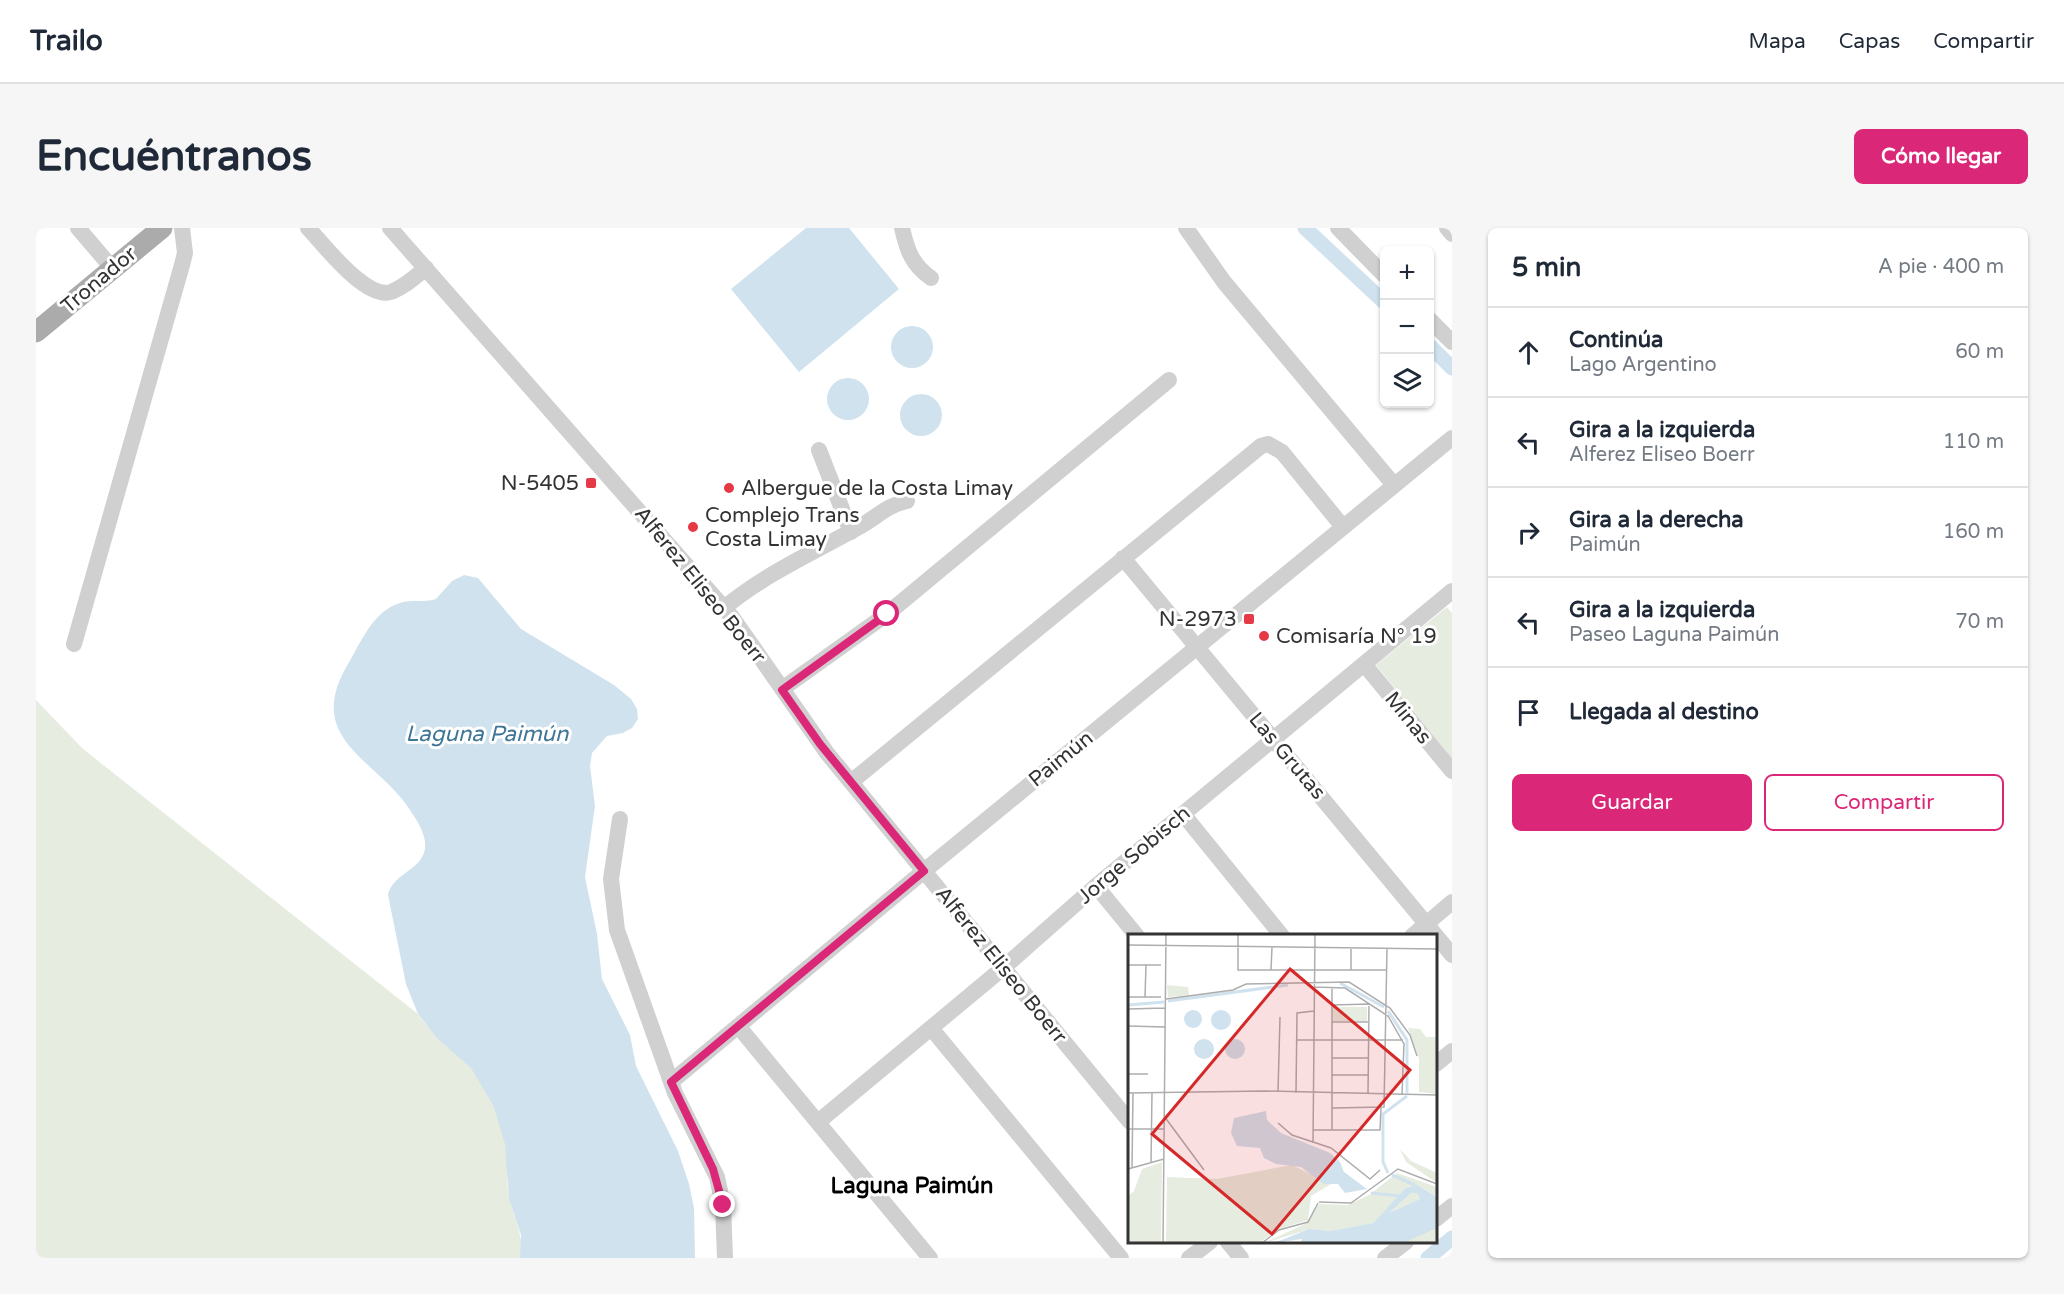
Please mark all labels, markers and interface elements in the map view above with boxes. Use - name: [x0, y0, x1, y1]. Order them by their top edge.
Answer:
- text: Trailo: [30, 24, 103, 58]
- text: Mapa: [1749, 29, 1806, 54]
- text: Capas: [1839, 29, 1900, 54]
- text: Compartir: [1933, 29, 2034, 54]
- button: Cómo llegar: [1854, 129, 2028, 184]
- text: Encuéntranos: [36, 131, 312, 182]
- street label: Tronador: [56, 241, 142, 319]
- map controls: [1380, 246, 1434, 408]
- button: +: [1380, 246, 1434, 300]
- text: 5 min: [1512, 252, 1581, 283]
- text: A pie · 400 m: [1878, 255, 2004, 279]
- button: −: [1380, 300, 1434, 354]
- text: Continúa: [1569, 327, 1663, 353]
- icon: ahead: [1512, 336, 1545, 369]
- text: 60 m: [1955, 340, 2004, 364]
- text: Lago Argentino: [1569, 353, 1717, 377]
- button: layers: [1380, 354, 1434, 408]
- text: Gira a la izquierda: [1569, 417, 1755, 443]
- icon: left: [1512, 426, 1545, 459]
- text: 110 m: [1943, 430, 2004, 454]
- text: Alferez Eliseo Boerr: [1569, 443, 1755, 467]
- place label: N-5405: [501, 471, 579, 496]
- marker: N-5405: [584, 476, 598, 490]
- place label: Albergue de la Costa Limay: [741, 476, 1013, 501]
- marker: Albergue de la Costa Limay: [722, 481, 736, 495]
- street label: Alferez Eliseo Boerr: [629, 501, 771, 669]
- place label: Complejo Trans Costa Limay: [705, 503, 859, 552]
- text: Gira a la derecha: [1569, 507, 1744, 533]
- icon: right: [1512, 516, 1545, 549]
- marker: Complejo Trans Costa Limay: [686, 520, 700, 534]
- text: 160 m: [1943, 520, 2004, 544]
- text: Paimún: [1569, 533, 1641, 557]
- text: Gira a la izquierda: [1569, 597, 1755, 623]
- route start: [873, 600, 899, 626]
- icon: left: [1512, 606, 1545, 639]
- place label: N-2973: [1159, 607, 1237, 632]
- text: 70 m: [1955, 610, 2004, 634]
- marker: N-2973: [1242, 612, 1256, 626]
- text: Paseo Laguna Paimún: [1569, 623, 1779, 647]
- place label: Comisaría N° 19: [1276, 624, 1437, 649]
- marker: Comisaría N° 19: [1257, 629, 1271, 643]
- street label: Minas: [1379, 687, 1437, 749]
- icon: arrive: [1512, 696, 1545, 729]
- text: Llegada al destino: [1569, 699, 1759, 725]
- street label: Las Grutas: [1243, 707, 1331, 805]
- water label: Laguna Paimún: [406, 721, 569, 747]
- street label: Paimún: [1024, 726, 1098, 792]
- button: Guardar: [1512, 774, 1752, 831]
- button: Compartir: [1764, 774, 2004, 831]
- street label: Jorge Sobisch: [1073, 801, 1195, 909]
- street label: Alferez Eliseo Boerr: [930, 881, 1072, 1049]
- inset map: [1128, 934, 1437, 1243]
- district label: Laguna Paimún: [831, 1173, 993, 1199]
- route end: [709, 1191, 735, 1217]

